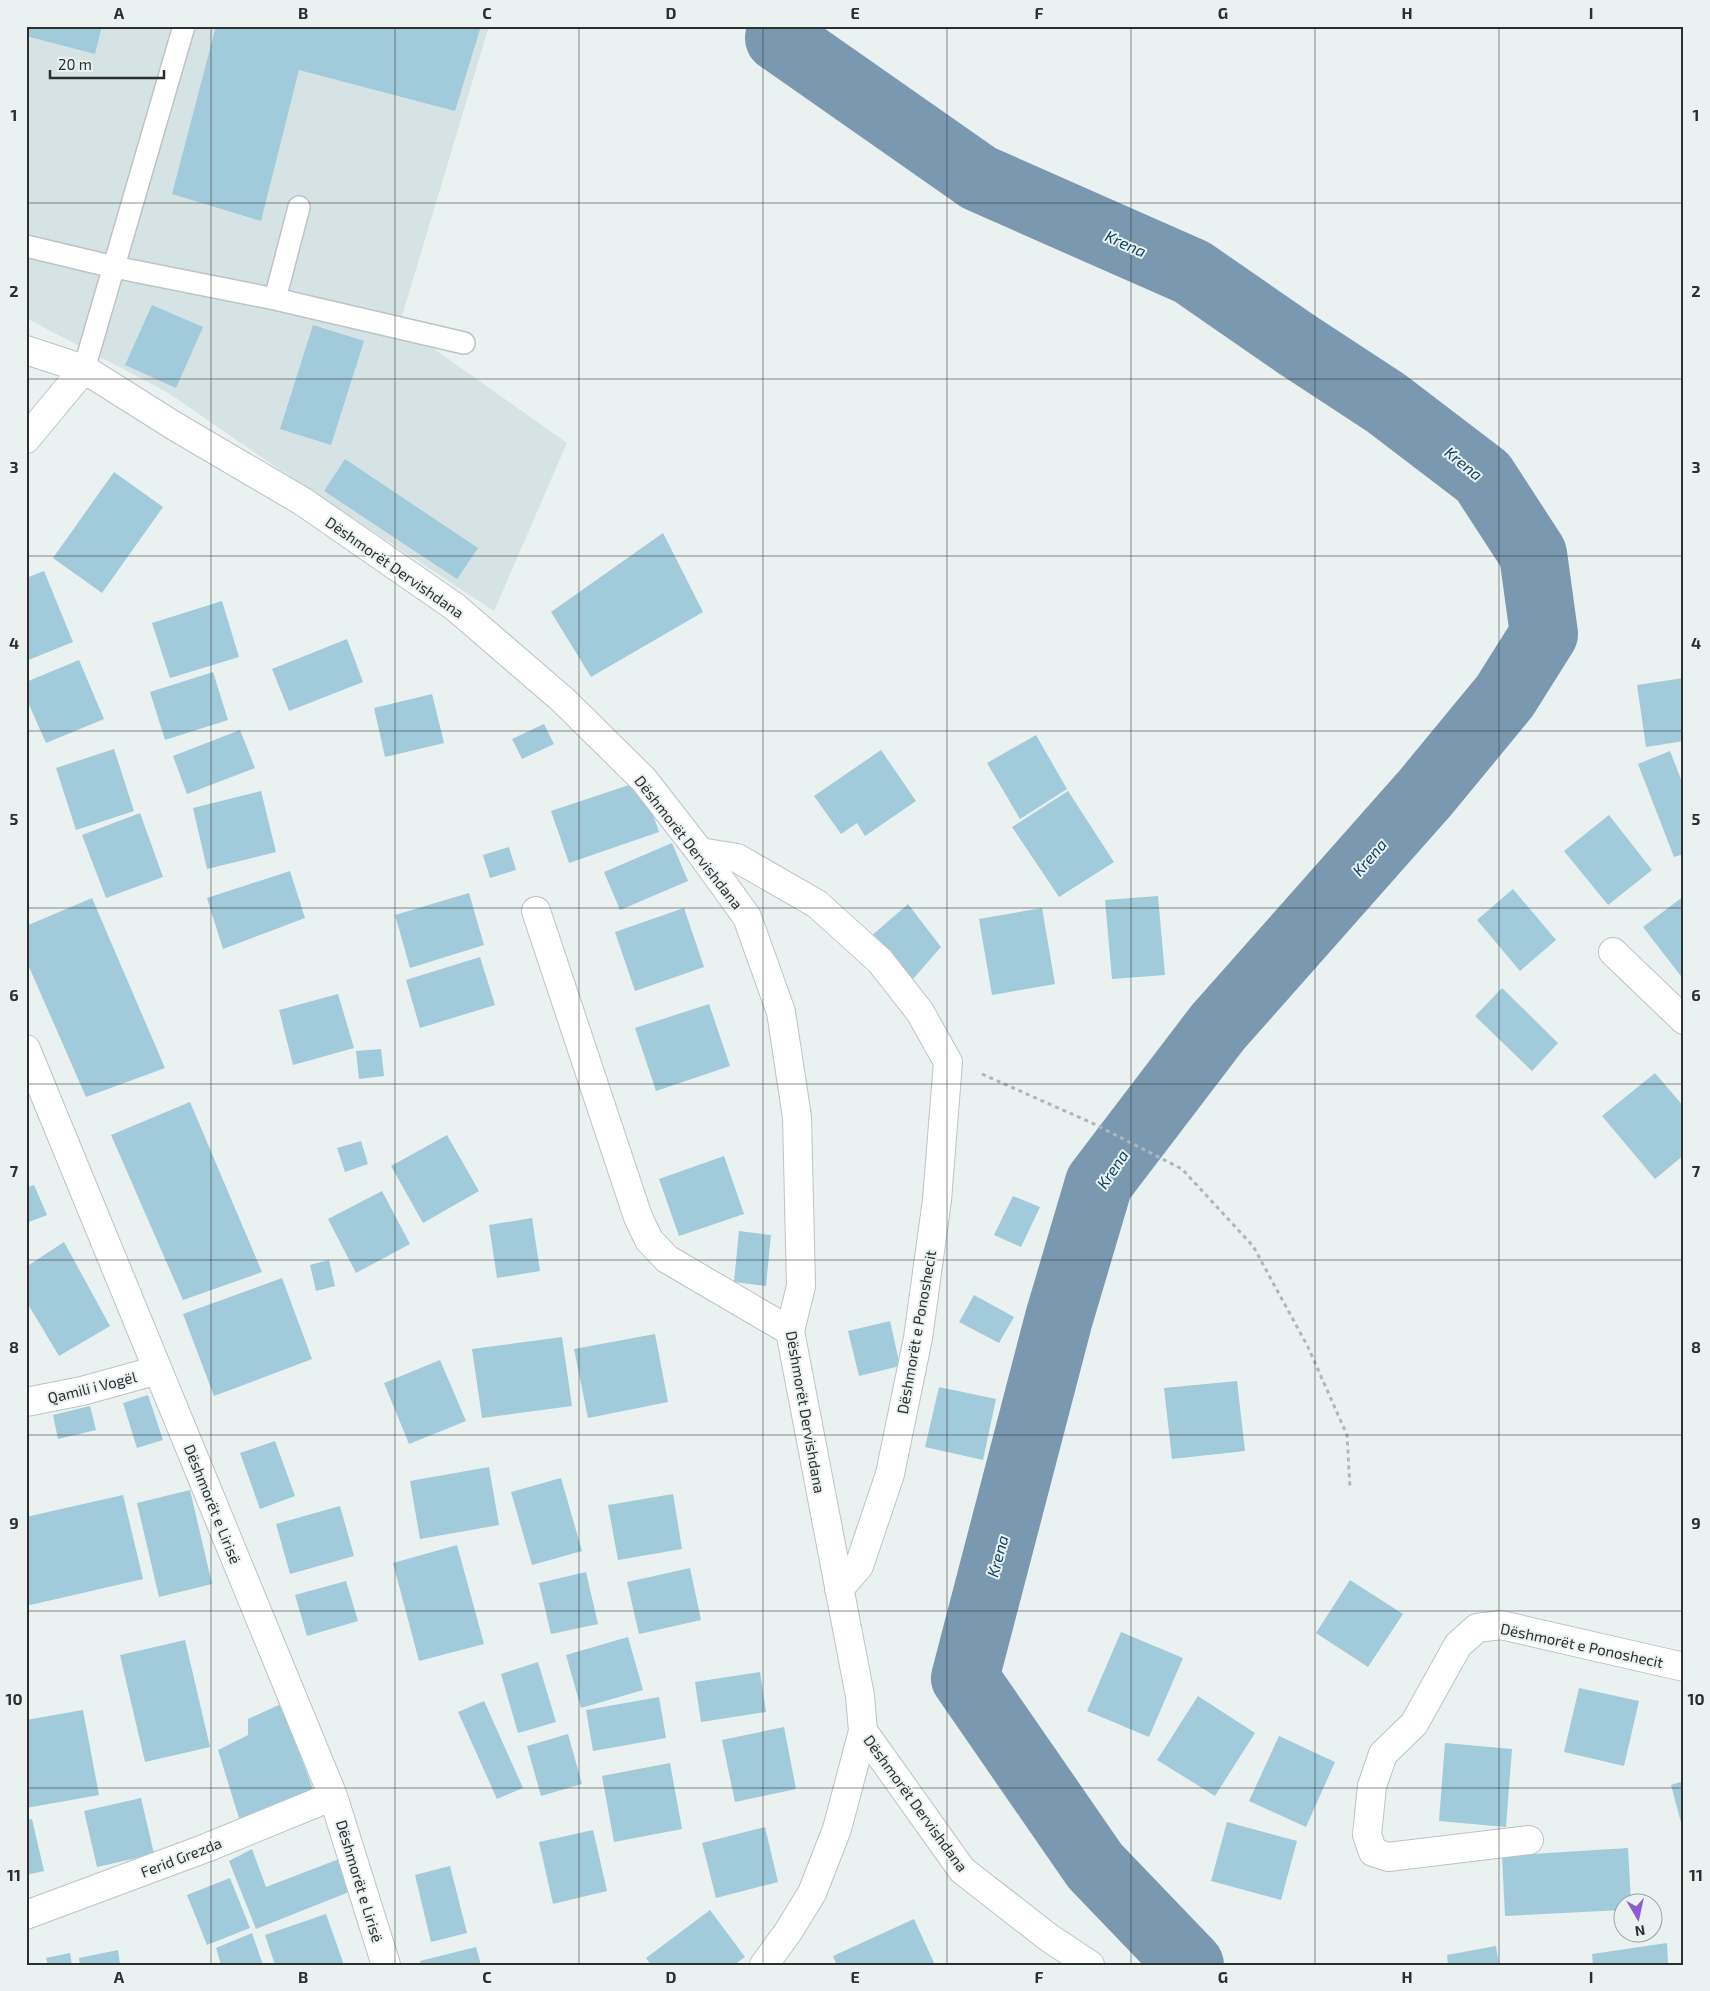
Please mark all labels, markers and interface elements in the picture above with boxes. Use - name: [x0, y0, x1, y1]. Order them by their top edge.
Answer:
- text: A: [114, 3, 125, 22]
- text: B: [298, 3, 308, 22]
- text: C: [482, 3, 492, 22]
- text: D: [666, 3, 677, 22]
- text: E: [850, 3, 860, 22]
- text: F: [1035, 3, 1044, 22]
- text: G: [1218, 3, 1228, 22]
- text: H: [1401, 3, 1413, 22]
- text: I: [1589, 3, 1593, 22]
- scale bar: [50, 48, 164, 80]
- text: 20 m: [58, 55, 92, 73]
- text: 1: [11, 105, 17, 124]
- text: 1: [1693, 105, 1699, 124]
- water label: Krena: [1103, 226, 1149, 260]
- text: 2: [9, 281, 19, 300]
- text: 2: [1691, 281, 1701, 300]
- water label: Krena: [1441, 442, 1487, 484]
- text: 3: [9, 457, 19, 476]
- text: 3: [1691, 457, 1701, 476]
- street label: Dëshmorët Dervishdana: [322, 512, 468, 622]
- text: 4: [9, 633, 19, 652]
- text: 4: [1691, 633, 1701, 652]
- street label: Dëshmorët Dervishdana: [631, 772, 747, 912]
- text: 5: [10, 809, 19, 828]
- text: 5: [1692, 809, 1701, 828]
- water label: Krena: [1348, 835, 1390, 879]
- text: 6: [9, 985, 19, 1004]
- text: 6: [1691, 985, 1701, 1004]
- water label: Krena: [1092, 1146, 1132, 1192]
- text: 7: [10, 1161, 19, 1180]
- text: 7: [1692, 1161, 1701, 1180]
- street label: Dëshmorët e Ponoshecit: [893, 1248, 939, 1415]
- street label: Dëshmorët Dervishdana: [783, 1329, 829, 1495]
- text: 8: [9, 1337, 19, 1356]
- text: 8: [1691, 1337, 1701, 1356]
- street label: Qamili i Vogël: [46, 1367, 139, 1408]
- street label: Dëshmorët e Lirisë: [181, 1442, 245, 1566]
- text: 9: [9, 1513, 19, 1532]
- text: 9: [1691, 1513, 1701, 1532]
- water label: Krena: [982, 1533, 1012, 1579]
- street label: Dëshmorët e Ponoshecit: [1499, 1619, 1665, 1671]
- text: 10: [5, 1689, 23, 1708]
- text: 10: [1687, 1689, 1705, 1708]
- street label: Dëshmorët Dervishdana: [860, 1731, 972, 1875]
- street label: Dëshmorët e Lirisë: [333, 1818, 387, 1944]
- street label: Ferid Grezda: [138, 1833, 224, 1881]
- text: 11: [7, 1865, 21, 1884]
- text: 11: [1689, 1865, 1703, 1884]
- north arrow: [1612, 1894, 1662, 1944]
- text: N: [1634, 1922, 1646, 1941]
- text: A: [114, 1967, 125, 1986]
- text: B: [298, 1967, 308, 1986]
- text: C: [482, 1967, 492, 1986]
- text: D: [666, 1967, 677, 1986]
- text: E: [850, 1967, 860, 1986]
- text: F: [1035, 1967, 1044, 1986]
- text: G: [1218, 1967, 1228, 1986]
- text: H: [1401, 1967, 1413, 1986]
- text: I: [1589, 1967, 1593, 1986]

